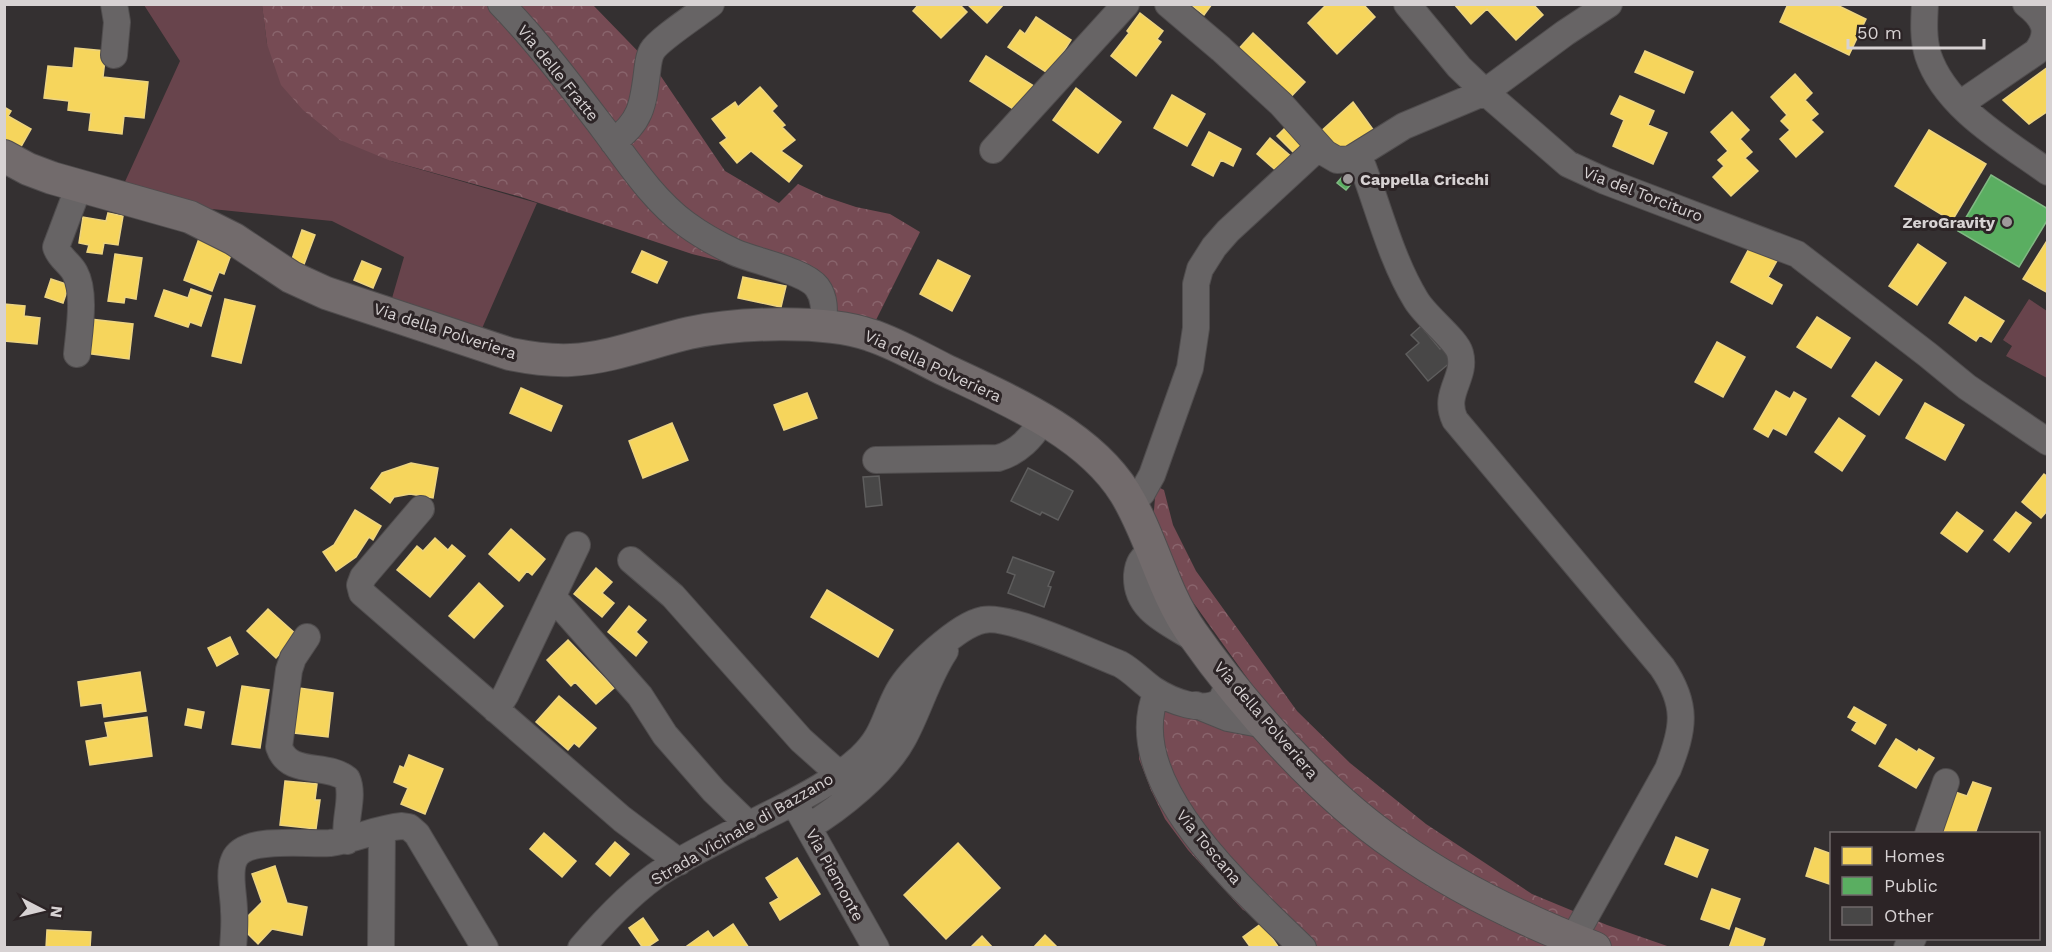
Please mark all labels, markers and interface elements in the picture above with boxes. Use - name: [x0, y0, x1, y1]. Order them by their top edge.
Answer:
- scale bar: [1848, 12, 1984, 50]
- street label: Via delle Fratte: [513, 21, 603, 125]
- text: 50 m: [1857, 22, 1902, 43]
- street label: Via del Torcituro: [1580, 162, 1706, 226]
- place label: Cappella Cricchi: [1360, 170, 1489, 189]
- marker: Cappella Cricchi: [1341, 172, 1355, 186]
- place label: ZeroGravity: [1902, 213, 1996, 232]
- marker: ZeroGravity: [2000, 215, 2014, 229]
- street label: Via della Polveriera: [371, 299, 519, 363]
- street label: Via della Polveriera: [862, 326, 1004, 406]
- street label: Via della Polveriera: [1210, 658, 1322, 782]
- street label: Strada Vicinale di Bazzano: [648, 769, 836, 889]
- street label: Via Toscana: [1172, 806, 1246, 888]
- street label: Via Piemonte: [802, 826, 868, 924]
- legend: [1830, 832, 2040, 940]
- text: Homes: [1884, 845, 1945, 866]
- text: Public: [1884, 875, 1938, 896]
- north arrow: [12, 880, 72, 940]
- text: N: [46, 905, 67, 919]
- text: Other: [1884, 905, 1934, 926]

